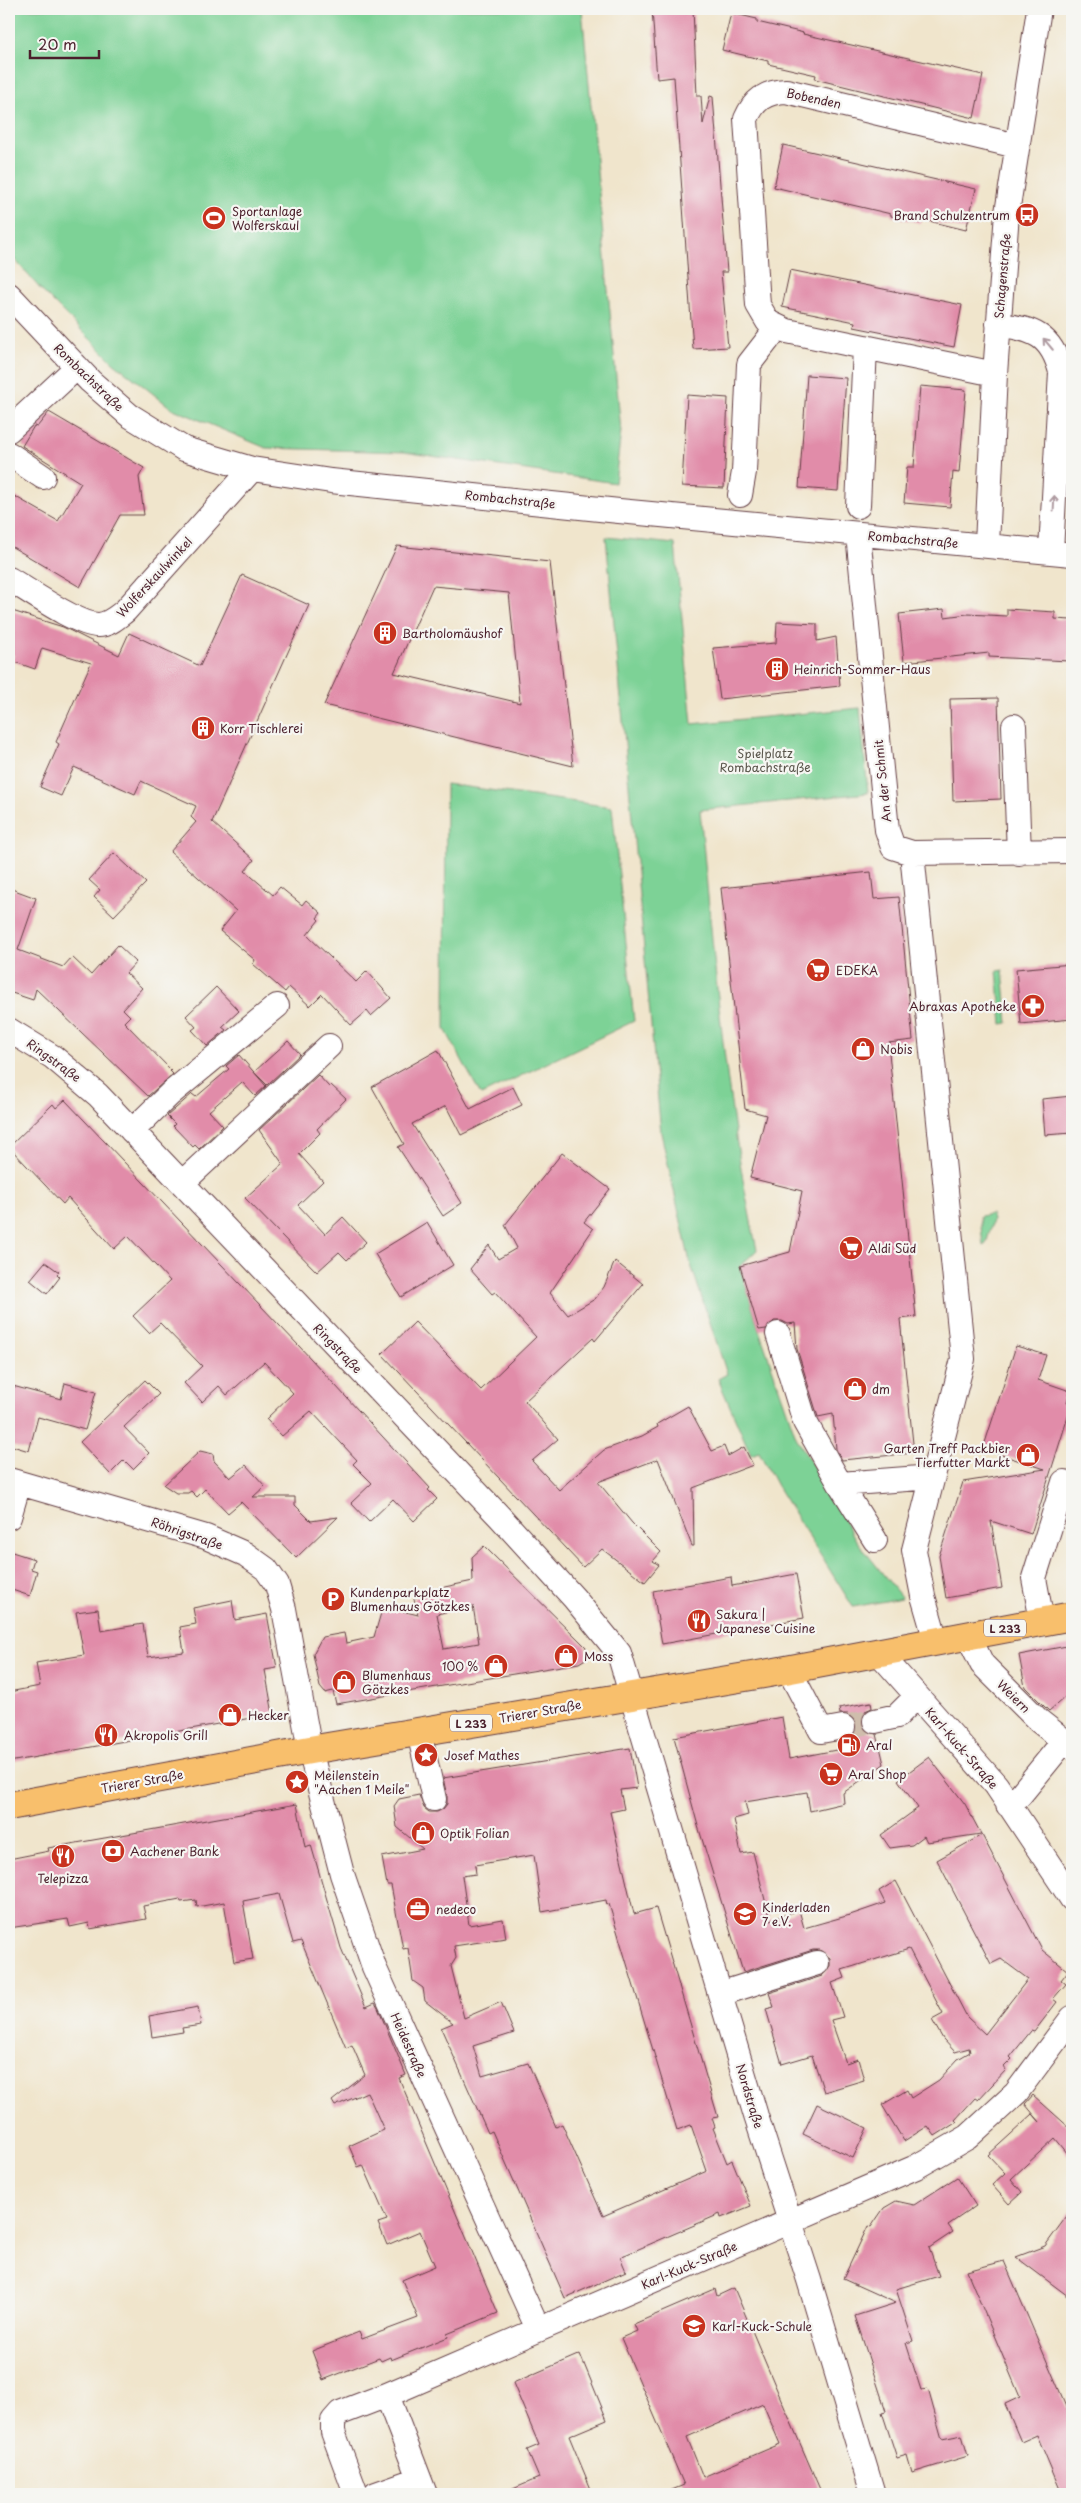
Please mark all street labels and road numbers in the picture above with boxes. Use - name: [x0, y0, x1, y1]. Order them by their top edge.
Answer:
- street label: Bobenden: [785, 83, 843, 113]
- street label: Schagenstraße: [989, 233, 1015, 319]
- street label: Rombachstraße: [50, 339, 128, 415]
- street label: Rombachstraße: [464, 485, 556, 513]
- street label: Rombachstraße: [867, 526, 959, 552]
- street label: Wolferskaulwinkel: [112, 533, 196, 621]
- street label: An der Schmit: [869, 739, 895, 823]
- street label: Ringstraße: [23, 1034, 85, 1086]
- street label: Ringstraße: [309, 1319, 367, 1377]
- street label: Röhrigstraße: [149, 1512, 225, 1554]
- road number: L 233: [984, 1620, 1026, 1636]
- street label: Weiern: [993, 1675, 1035, 1717]
- street label: Trierer Straße: [498, 1695, 582, 1727]
- street label: Karl-Kuck-Straße: [922, 1703, 1002, 1793]
- road number: L 233: [450, 1715, 492, 1732]
- street label: Trierer Straße: [100, 1765, 184, 1797]
- street label: Heidestraße: [387, 2010, 431, 2080]
- street label: Nordstraße: [732, 2061, 768, 2131]
- street label: Karl-Kuck-Straße: [638, 2237, 740, 2293]

